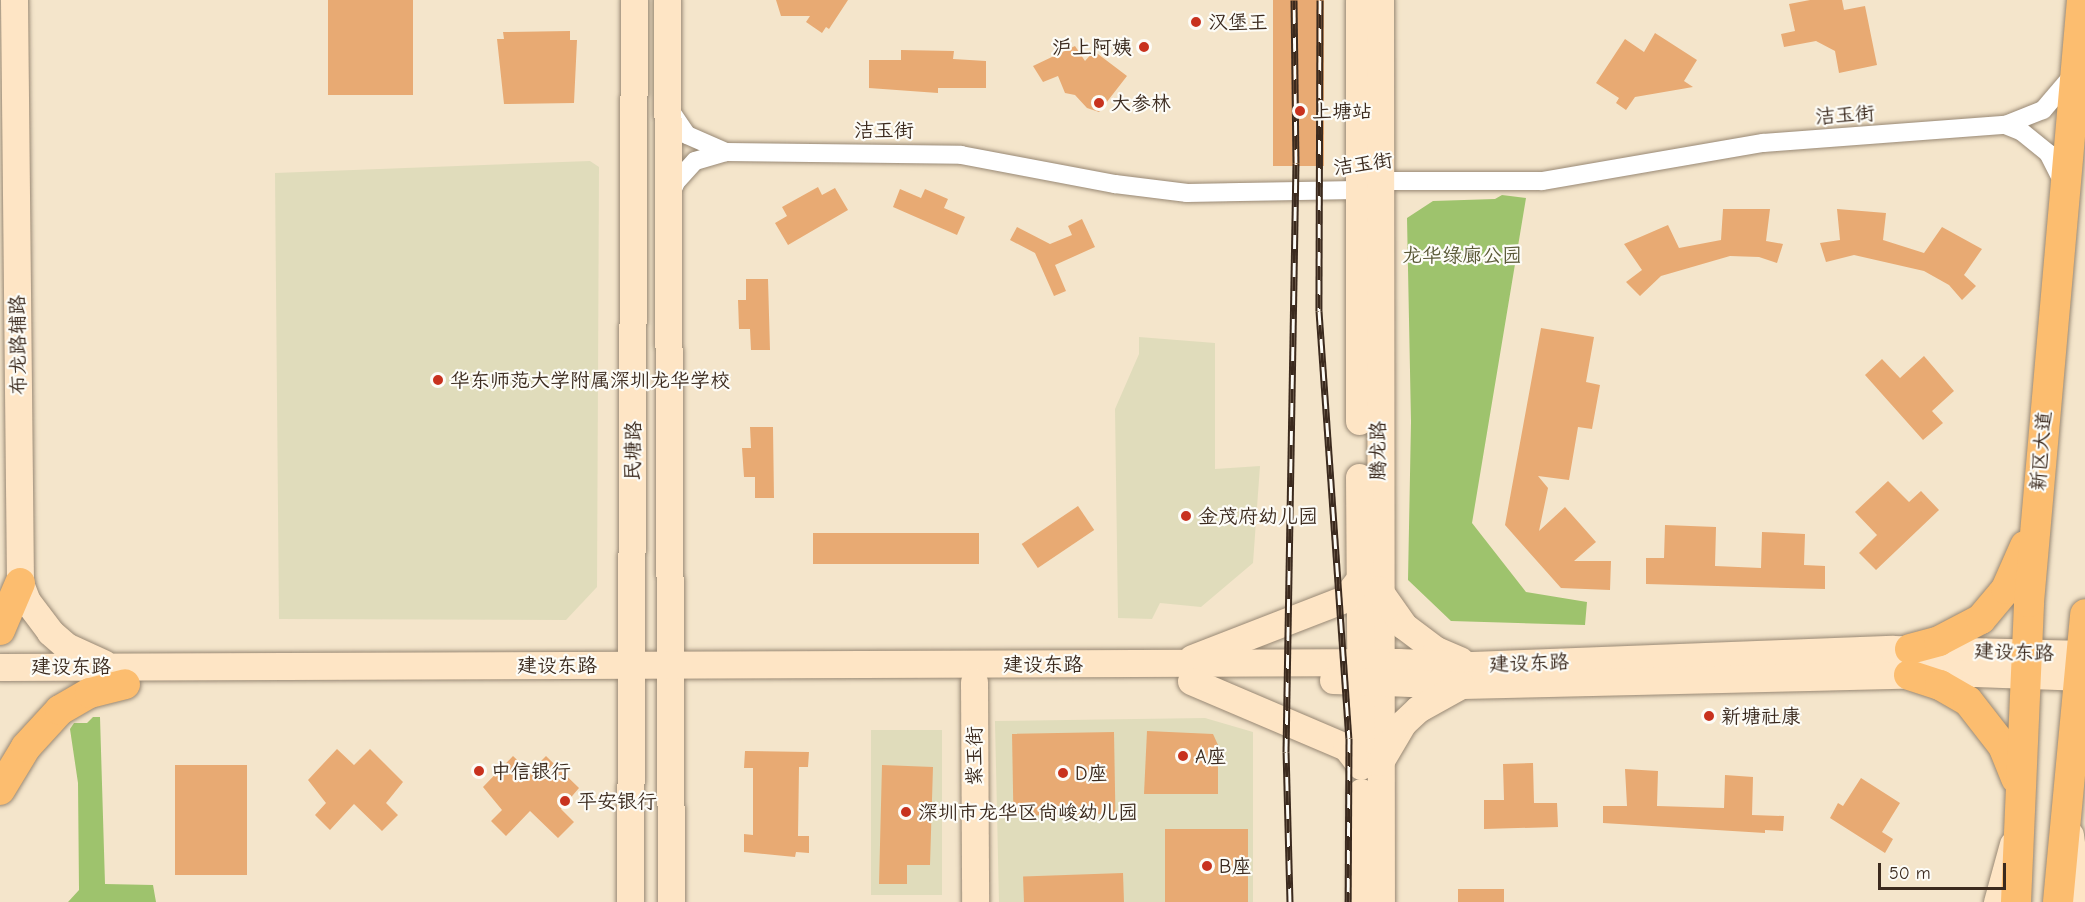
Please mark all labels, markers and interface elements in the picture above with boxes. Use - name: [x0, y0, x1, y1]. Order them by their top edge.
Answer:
- place label: 汉堡王: [1208, 10, 1268, 34]
- marker: 汉堡王: [1189, 15, 1203, 29]
- place label: 沪上阿姨: [1052, 35, 1132, 59]
- marker: 沪上阿姨: [1137, 40, 1151, 54]
- place label: 大参林: [1111, 91, 1171, 115]
- marker: 大参林: [1092, 96, 1106, 110]
- place label: 上塘站: [1312, 99, 1372, 123]
- street label: 洁玉街: [1814, 101, 1876, 129]
- marker: 上塘站: [1293, 104, 1307, 118]
- street label: 洁玉街: [854, 118, 914, 142]
- street label: 洁玉街: [1332, 148, 1394, 180]
- park label: 龙华绿廊公园: [1402, 243, 1522, 267]
- street label: 布龙路辅路: [5, 295, 31, 395]
- place label: 华东师范大学附属深圳龙华学校: [450, 368, 730, 392]
- marker: 华东师范大学附属深圳龙华学校: [431, 373, 445, 387]
- street label: 新区大道: [2026, 410, 2056, 492]
- street label: 民塘路: [620, 421, 646, 481]
- street label: 腾龙路: [1366, 421, 1390, 481]
- place label: 金茂府幼儿园: [1198, 504, 1318, 528]
- marker: 金茂府幼儿园: [1179, 509, 1193, 523]
- street label: 建设东路: [1974, 639, 2054, 665]
- street label: 建设东路: [1489, 650, 1569, 676]
- street label: 建设东路: [1003, 652, 1083, 676]
- street label: 建设东路: [517, 653, 597, 677]
- street label: 建设东路: [31, 654, 111, 678]
- place label: 新塘社康: [1721, 704, 1801, 728]
- marker: 新塘社康: [1702, 709, 1716, 723]
- street label: 紫玉街: [962, 726, 986, 786]
- place label: A座: [1195, 744, 1227, 768]
- marker: A座: [1176, 749, 1190, 763]
- place label: 中信银行: [491, 759, 571, 783]
- place label: D座: [1075, 761, 1108, 785]
- marker: 中信银行: [472, 764, 486, 778]
- marker: D座: [1056, 766, 1070, 780]
- place label: 平安银行: [577, 789, 657, 813]
- marker: 平安银行: [558, 794, 572, 808]
- place label: 深圳市龙华区尚峻幼儿园: [918, 800, 1138, 824]
- marker: 深圳市龙华区尚峻幼儿园: [899, 805, 913, 819]
- scale bar: [1881, 851, 2008, 889]
- place label: B座: [1219, 854, 1251, 878]
- marker: B座: [1200, 859, 1214, 873]
- text: 50 m: [1889, 863, 1931, 884]

